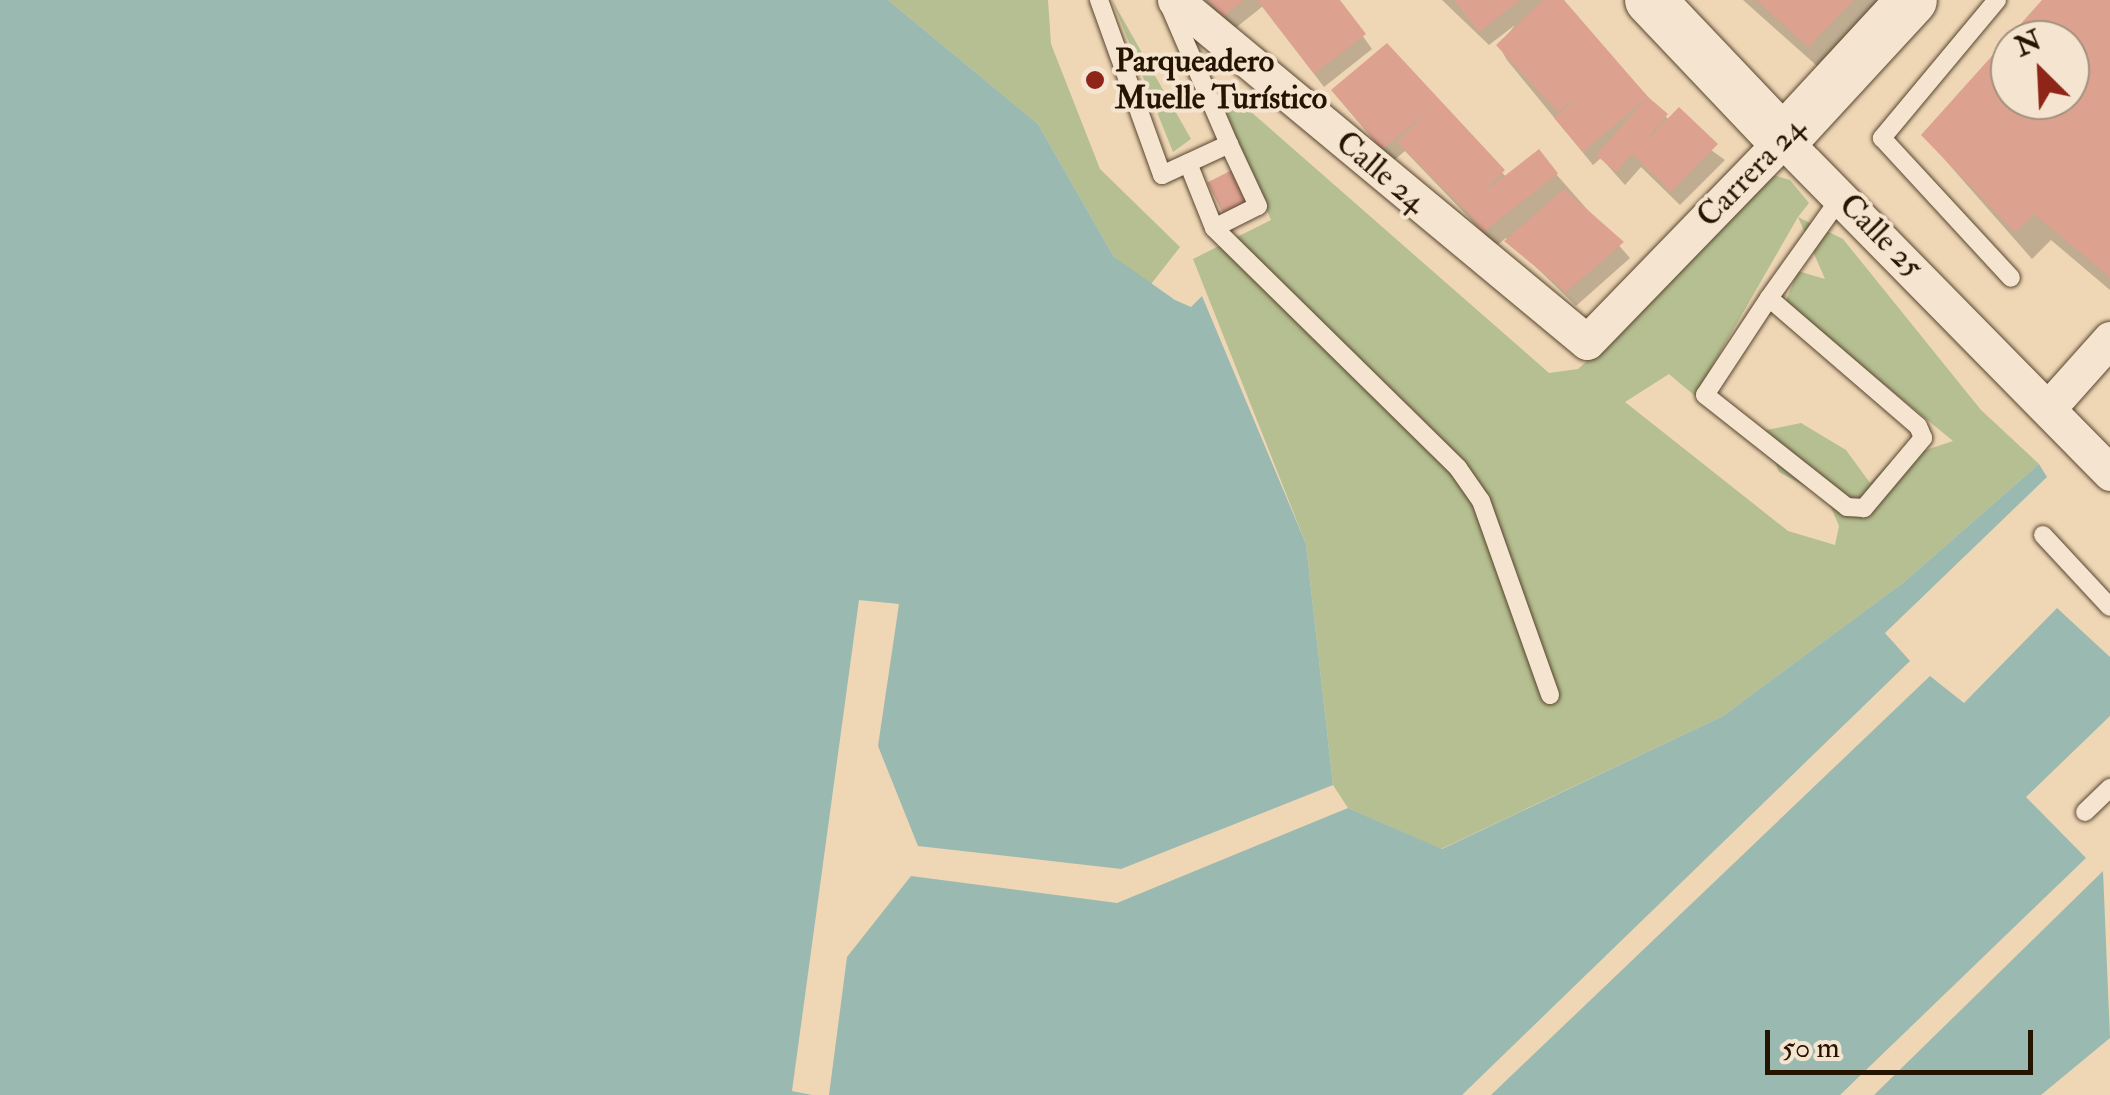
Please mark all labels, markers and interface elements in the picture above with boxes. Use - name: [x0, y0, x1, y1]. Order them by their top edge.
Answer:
- north arrow: [1990, 20, 2090, 120]
- text: N: [2010, 23, 2047, 65]
- place label: Parqueadero Muelle Turístico: [1115, 43, 1327, 118]
- marker: Parqueadero Muelle Turístico: [1084, 69, 1106, 91]
- street label: Carrera 24: [1689, 109, 1813, 235]
- street label: Calle 24: [1328, 123, 1434, 221]
- street label: Calle 25: [1831, 186, 1931, 286]
- scale bar: [1770, 1010, 2038, 1072]
- text: 50 m: [1782, 1029, 1840, 1066]

